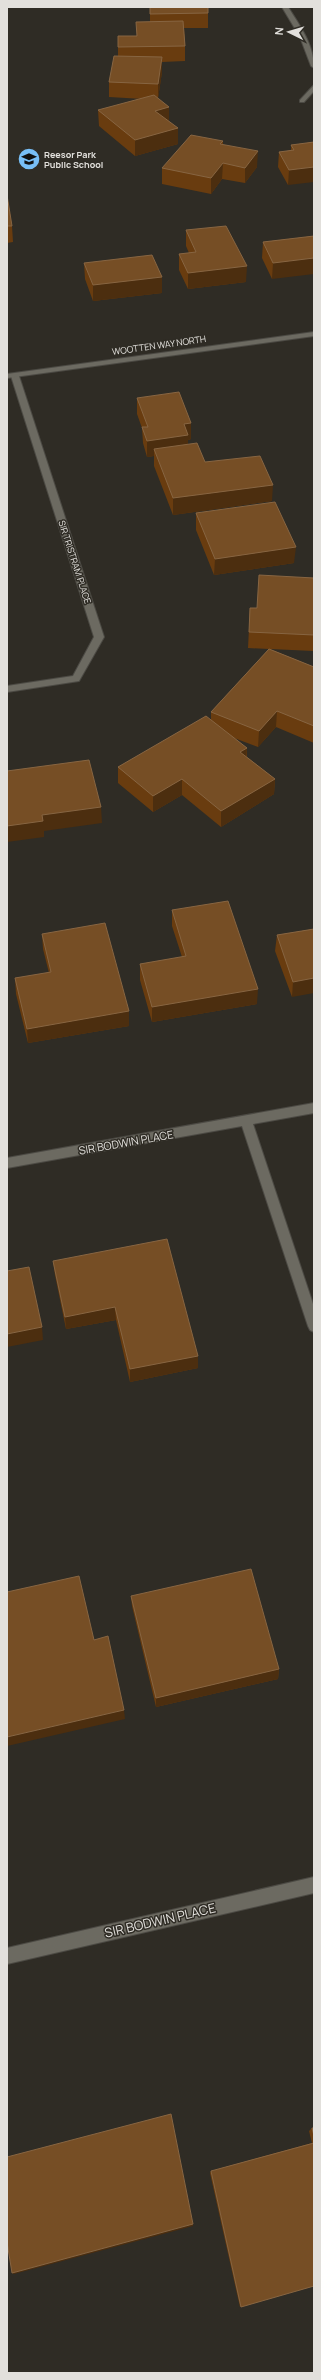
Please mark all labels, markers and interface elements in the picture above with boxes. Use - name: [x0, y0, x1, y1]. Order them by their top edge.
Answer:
- north arrow: [269, 12, 309, 52]
- text: N: [271, 26, 286, 36]
- school or university icon: Reesor Park Public School: [16, 146, 42, 172]
- place label: Reesor Park Public School: [44, 148, 103, 171]
- street label: WOOTTEN WAY NORTH: [111, 332, 207, 358]
- street label: SIR TRISTRAM PLACE: [55, 519, 95, 605]
- street label: SIR BODWIN PLACE: [77, 1126, 175, 1158]
- street label: SIR BODWIN PLACE: [103, 1898, 217, 1942]

